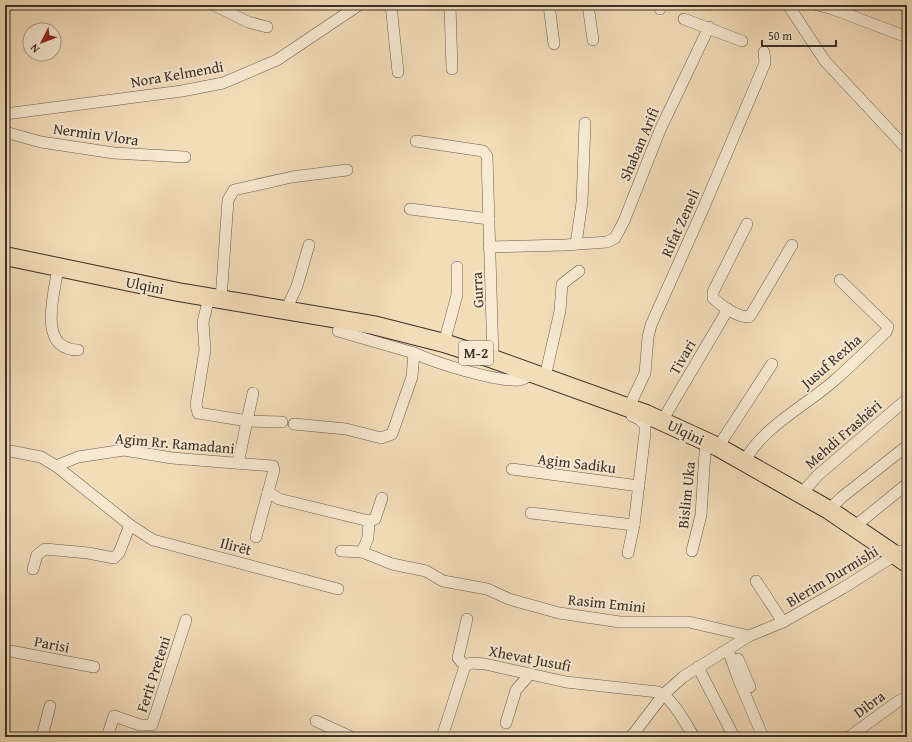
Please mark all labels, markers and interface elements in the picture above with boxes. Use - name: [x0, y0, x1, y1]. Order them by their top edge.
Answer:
- north arrow: [22, 22, 62, 62]
- scale bar: [762, 22, 836, 48]
- text: 50 m: [768, 27, 792, 44]
- text: N: [26, 40, 43, 57]
- street label: Nora Kelmendi: [129, 56, 225, 92]
- street label: Shaban Arifi: [614, 104, 664, 184]
- street label: Nermin Vlora: [52, 118, 140, 150]
- street label: Rifat Zeneli: [656, 186, 704, 260]
- street label: Ulqini: [124, 271, 166, 299]
- street label: Gurra: [466, 271, 488, 309]
- street label: Jusuf Rexha: [795, 329, 866, 394]
- street label: Tivari: [664, 336, 700, 378]
- road number: M-2: [459, 341, 493, 365]
- street label: Mehdi Frashëri: [800, 395, 886, 473]
- street label: Ulqini: [664, 414, 708, 450]
- street label: Agim Rr. Ramadani: [114, 427, 236, 459]
- street label: Agim Sadiku: [537, 448, 618, 478]
- street label: Bislim Uka: [672, 460, 700, 530]
- street label: Ilirët: [218, 532, 255, 560]
- street label: Blerim Durmishi: [782, 540, 882, 612]
- street label: Rasim Emini: [567, 588, 647, 618]
- street label: Parisi: [32, 630, 72, 658]
- street label: Ferit Preteni: [131, 633, 175, 715]
- street label: Xhevat Jusufi: [487, 640, 573, 676]
- street label: Dibra: [849, 685, 889, 723]

